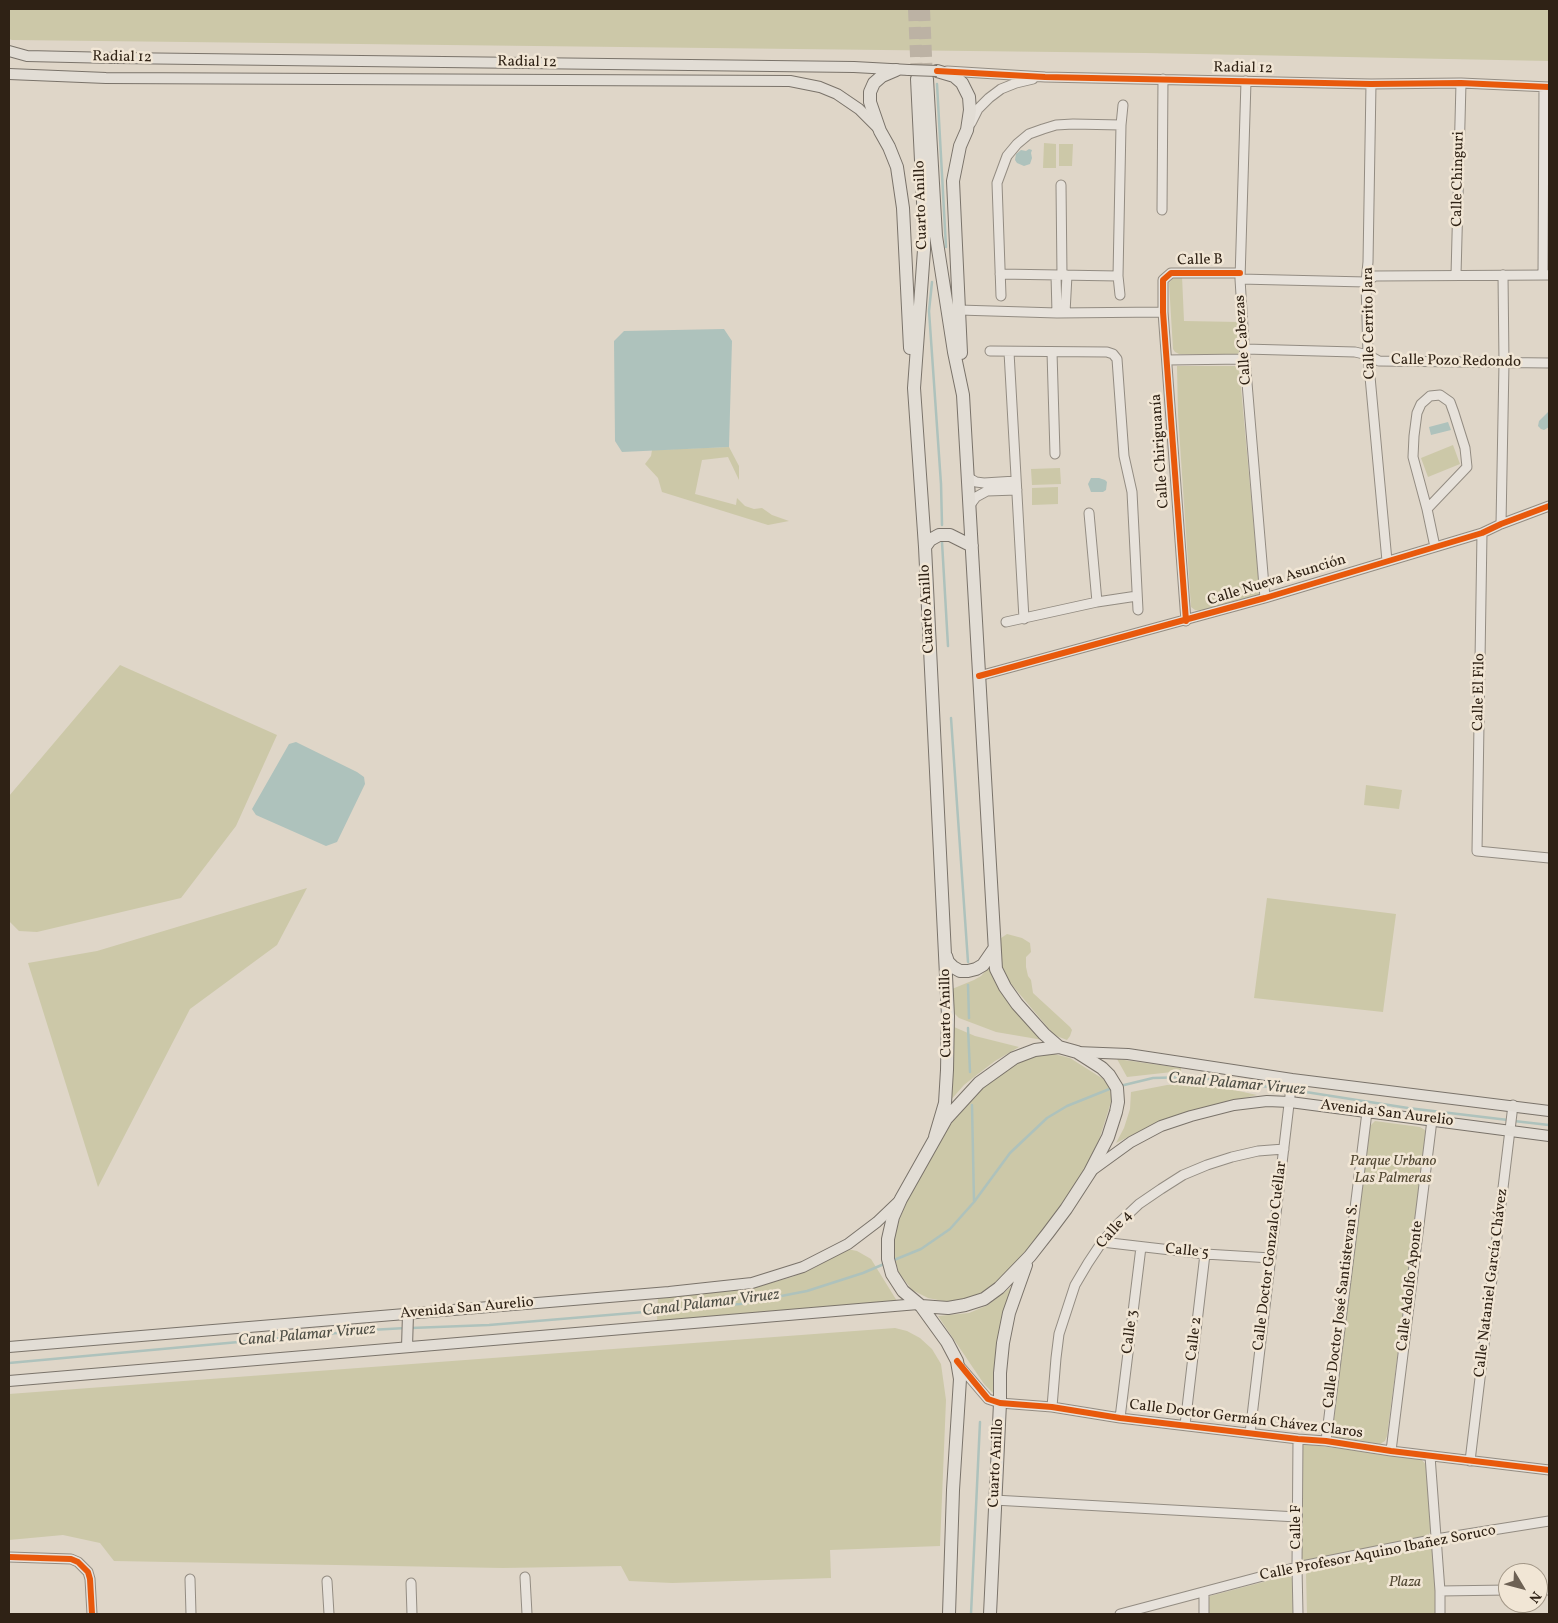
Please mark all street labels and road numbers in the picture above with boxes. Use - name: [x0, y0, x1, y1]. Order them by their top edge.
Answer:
- street label: Radial 12: [92, 48, 152, 68]
- street label: Radial 12: [497, 53, 557, 73]
- street label: Radial 12: [1213, 59, 1273, 79]
- street label: Calle Chinguri: [1449, 131, 1469, 227]
- street label: Cuarto Anillo: [911, 160, 933, 250]
- street label: Calle B: [1177, 252, 1223, 270]
- street label: Calle Cerrito Jara: [1360, 267, 1380, 379]
- street label: Calle Cabezas: [1232, 294, 1256, 386]
- street label: Calle Pozo Redondo: [1391, 352, 1521, 372]
- street label: Calle Chiriguanía: [1148, 393, 1174, 509]
- street label: Calle Nueva Asunción: [1206, 551, 1348, 611]
- street label: Cuarto Anillo: [917, 564, 939, 654]
- street label: Calle El Filo: [1470, 653, 1490, 731]
- street label: Cuarto Anillo: [937, 968, 957, 1058]
- street label: Avenida San Aurelio: [1320, 1097, 1454, 1131]
- street label: Calle Doctor Gonzalo Cuéllar: [1250, 1160, 1292, 1352]
- street label: Calle Nataniel García Chávez: [1471, 1188, 1513, 1378]
- street label: Calle Doctor José Santistevan S.: [1321, 1203, 1363, 1409]
- street label: Calle 4: [1093, 1207, 1137, 1253]
- street label: Calle Adolfo Aponte: [1394, 1220, 1428, 1352]
- street label: Calle 5: [1164, 1241, 1210, 1263]
- street label: Avenida San Aurelio: [400, 1294, 534, 1324]
- street label: Calle 3: [1119, 1309, 1143, 1355]
- street label: Calle 2: [1183, 1316, 1207, 1362]
- street label: Calle Doctor Germán Chávez Claros: [1128, 1397, 1364, 1443]
- street label: Cuarto Anillo: [986, 1418, 1008, 1508]
- street label: Calle F: [1288, 1505, 1306, 1549]
- street label: Calle Profesor Aquino Ibañez Soruco: [1259, 1522, 1497, 1586]

